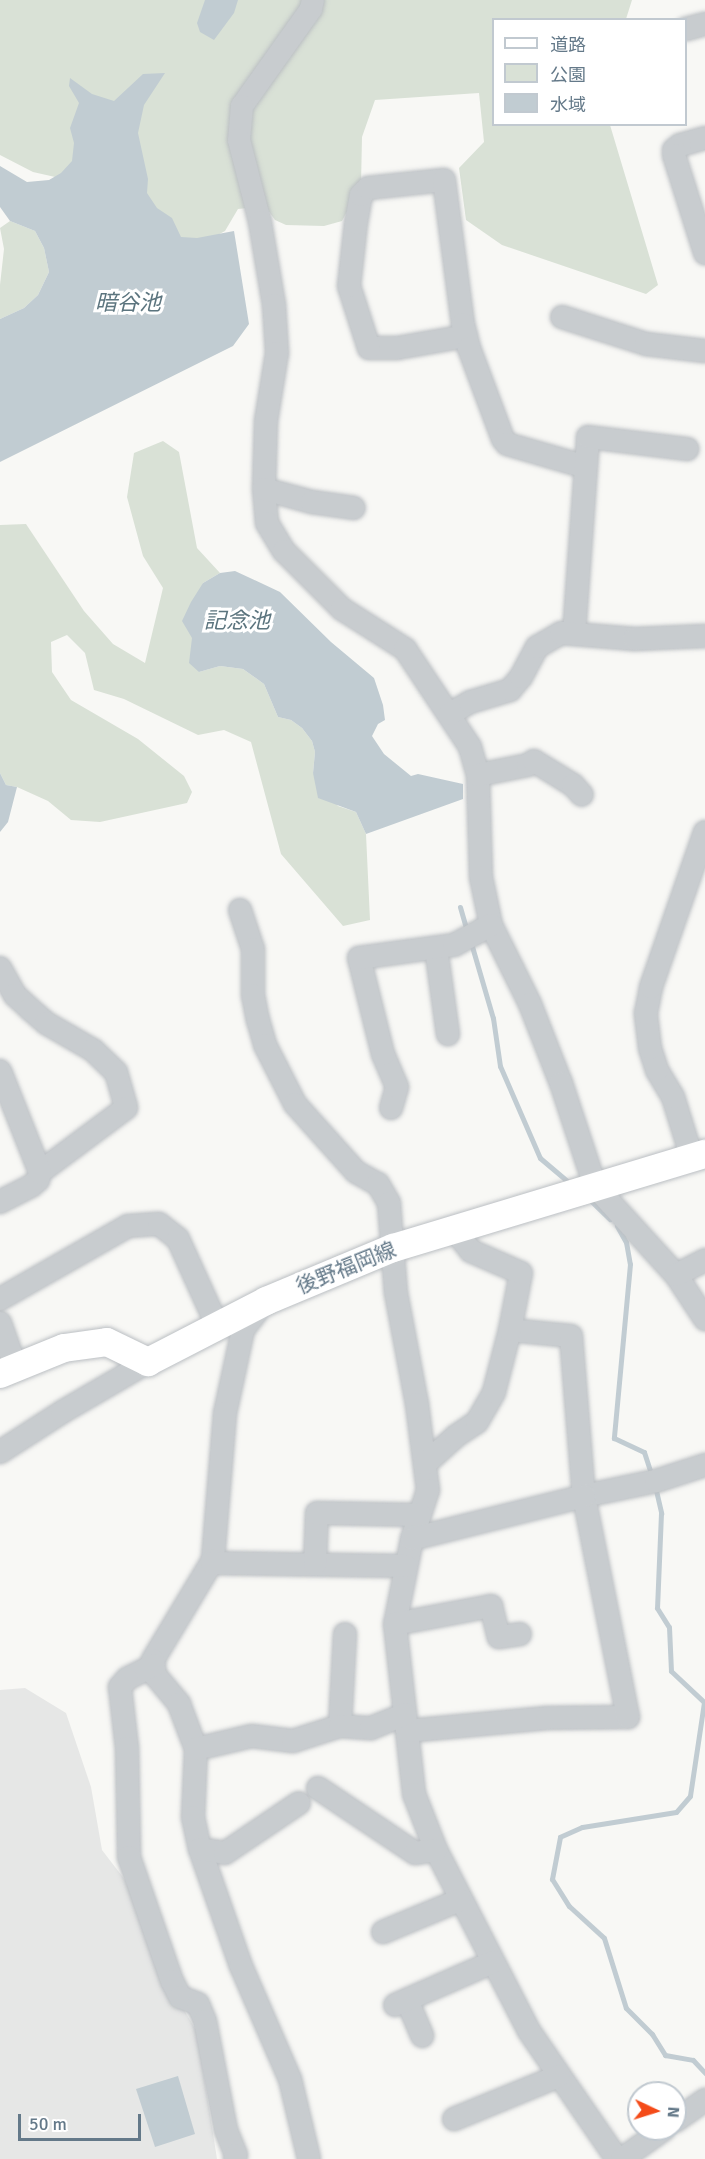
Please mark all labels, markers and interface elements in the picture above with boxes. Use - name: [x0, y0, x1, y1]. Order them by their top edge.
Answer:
- legend: [492, 18, 687, 126]
- text: 道路: [550, 34, 586, 56]
- text: 公園: [550, 64, 586, 86]
- text: 水域: [550, 94, 586, 116]
- water label: 暗谷池: [95, 290, 161, 316]
- water label: 記念池: [204, 608, 270, 634]
- street label: 後野福岡線: [293, 1237, 399, 1299]
- north arrow: [627, 2081, 687, 2141]
- scale bar: [21, 2102, 144, 2140]
- text: N: [663, 2106, 683, 2118]
- text: 50 m: [29, 2113, 67, 2135]

